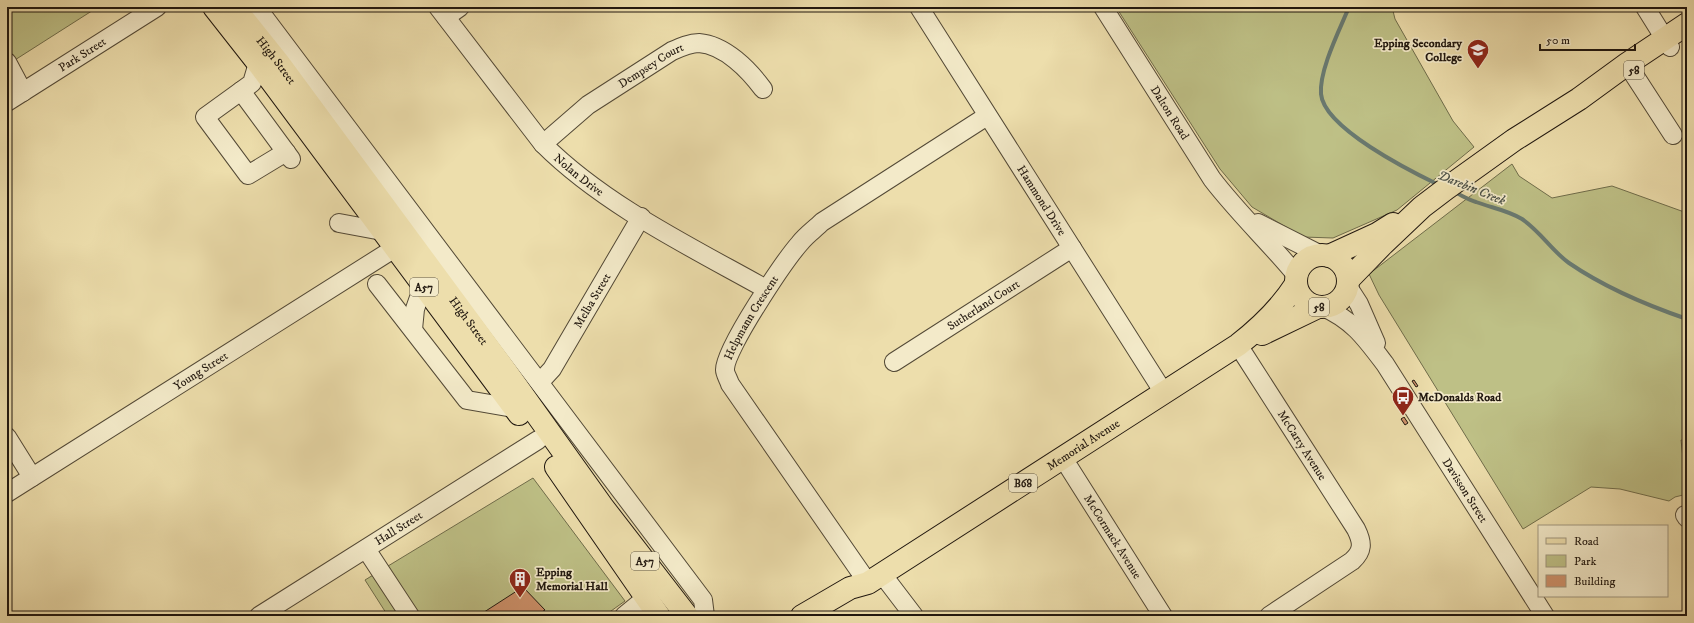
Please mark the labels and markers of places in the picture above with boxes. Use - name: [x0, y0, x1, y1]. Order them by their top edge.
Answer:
- place label: Epping Secondary College: [1374, 36, 1462, 65]
- school or university icon: Epping Secondary College: [1465, 37, 1491, 70]
- bus stop icon: McDonalds Road: [1390, 384, 1416, 417]
- place label: McDonalds Road: [1418, 390, 1502, 405]
- place label: Epping Memorial Hall: [536, 565, 608, 594]
- building icon: Epping Memorial Hall: [507, 566, 533, 599]

